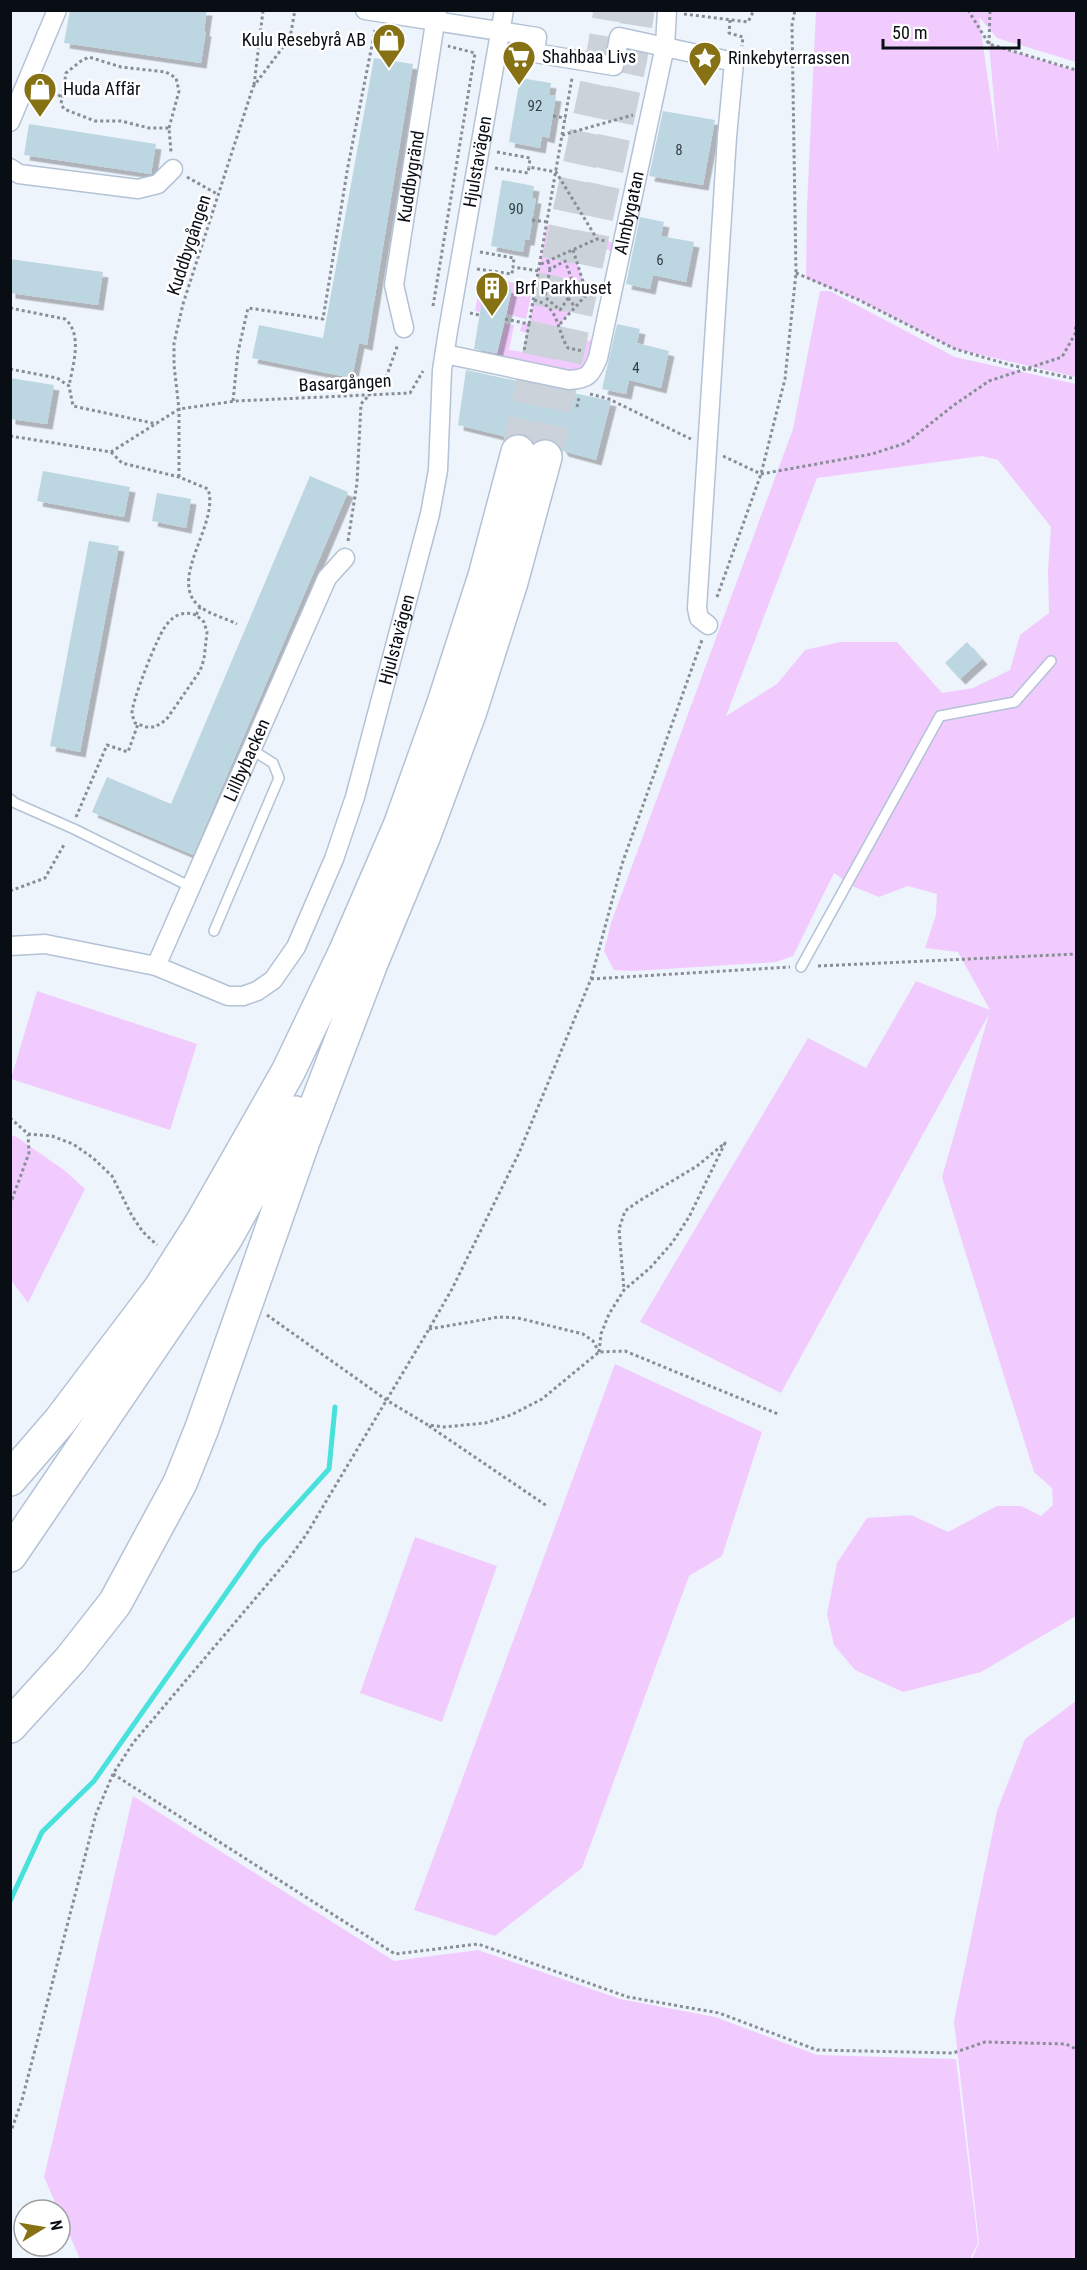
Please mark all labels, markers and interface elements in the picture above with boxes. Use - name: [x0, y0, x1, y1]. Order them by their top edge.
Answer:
- scale bar: [883, 12, 1020, 50]
- shop icon: Kulu Resebyrå AB: [371, 22, 407, 69]
- text: 50 m: [892, 22, 927, 43]
- place label: Kulu Resebyrå AB: [242, 29, 366, 50]
- supermarket icon: Shahbaa Livs: [501, 39, 537, 86]
- place icon: Rinkebyterrassen: [687, 40, 723, 87]
- place label: Shahbaa Livs: [542, 46, 636, 67]
- place label: Rinkebyterrassen: [728, 47, 850, 68]
- shop icon: Huda Affär: [22, 71, 58, 118]
- place label: Huda Affär: [63, 78, 141, 99]
- house number: 92: [528, 97, 542, 115]
- street label: Hjulstavägen: [459, 114, 495, 209]
- street label: Kuddbygränd: [393, 129, 428, 224]
- house number: 8: [675, 141, 683, 159]
- street label: Almbygatan: [610, 169, 648, 256]
- street label: Kuddbygången: [162, 192, 215, 298]
- house number: 90: [509, 200, 523, 218]
- house number: 6: [656, 251, 664, 269]
- building icon: Brf Parkhuset: [474, 270, 510, 317]
- place label: Brf Parkhuset: [515, 277, 612, 298]
- house number: 4: [632, 359, 640, 377]
- street label: Basargången: [298, 370, 392, 395]
- street label: Hjulstavägen: [374, 592, 418, 687]
- street label: Lillbybacken: [219, 715, 274, 804]
- north arrow: [12, 2198, 72, 2258]
- text: N: [46, 2219, 66, 2232]

